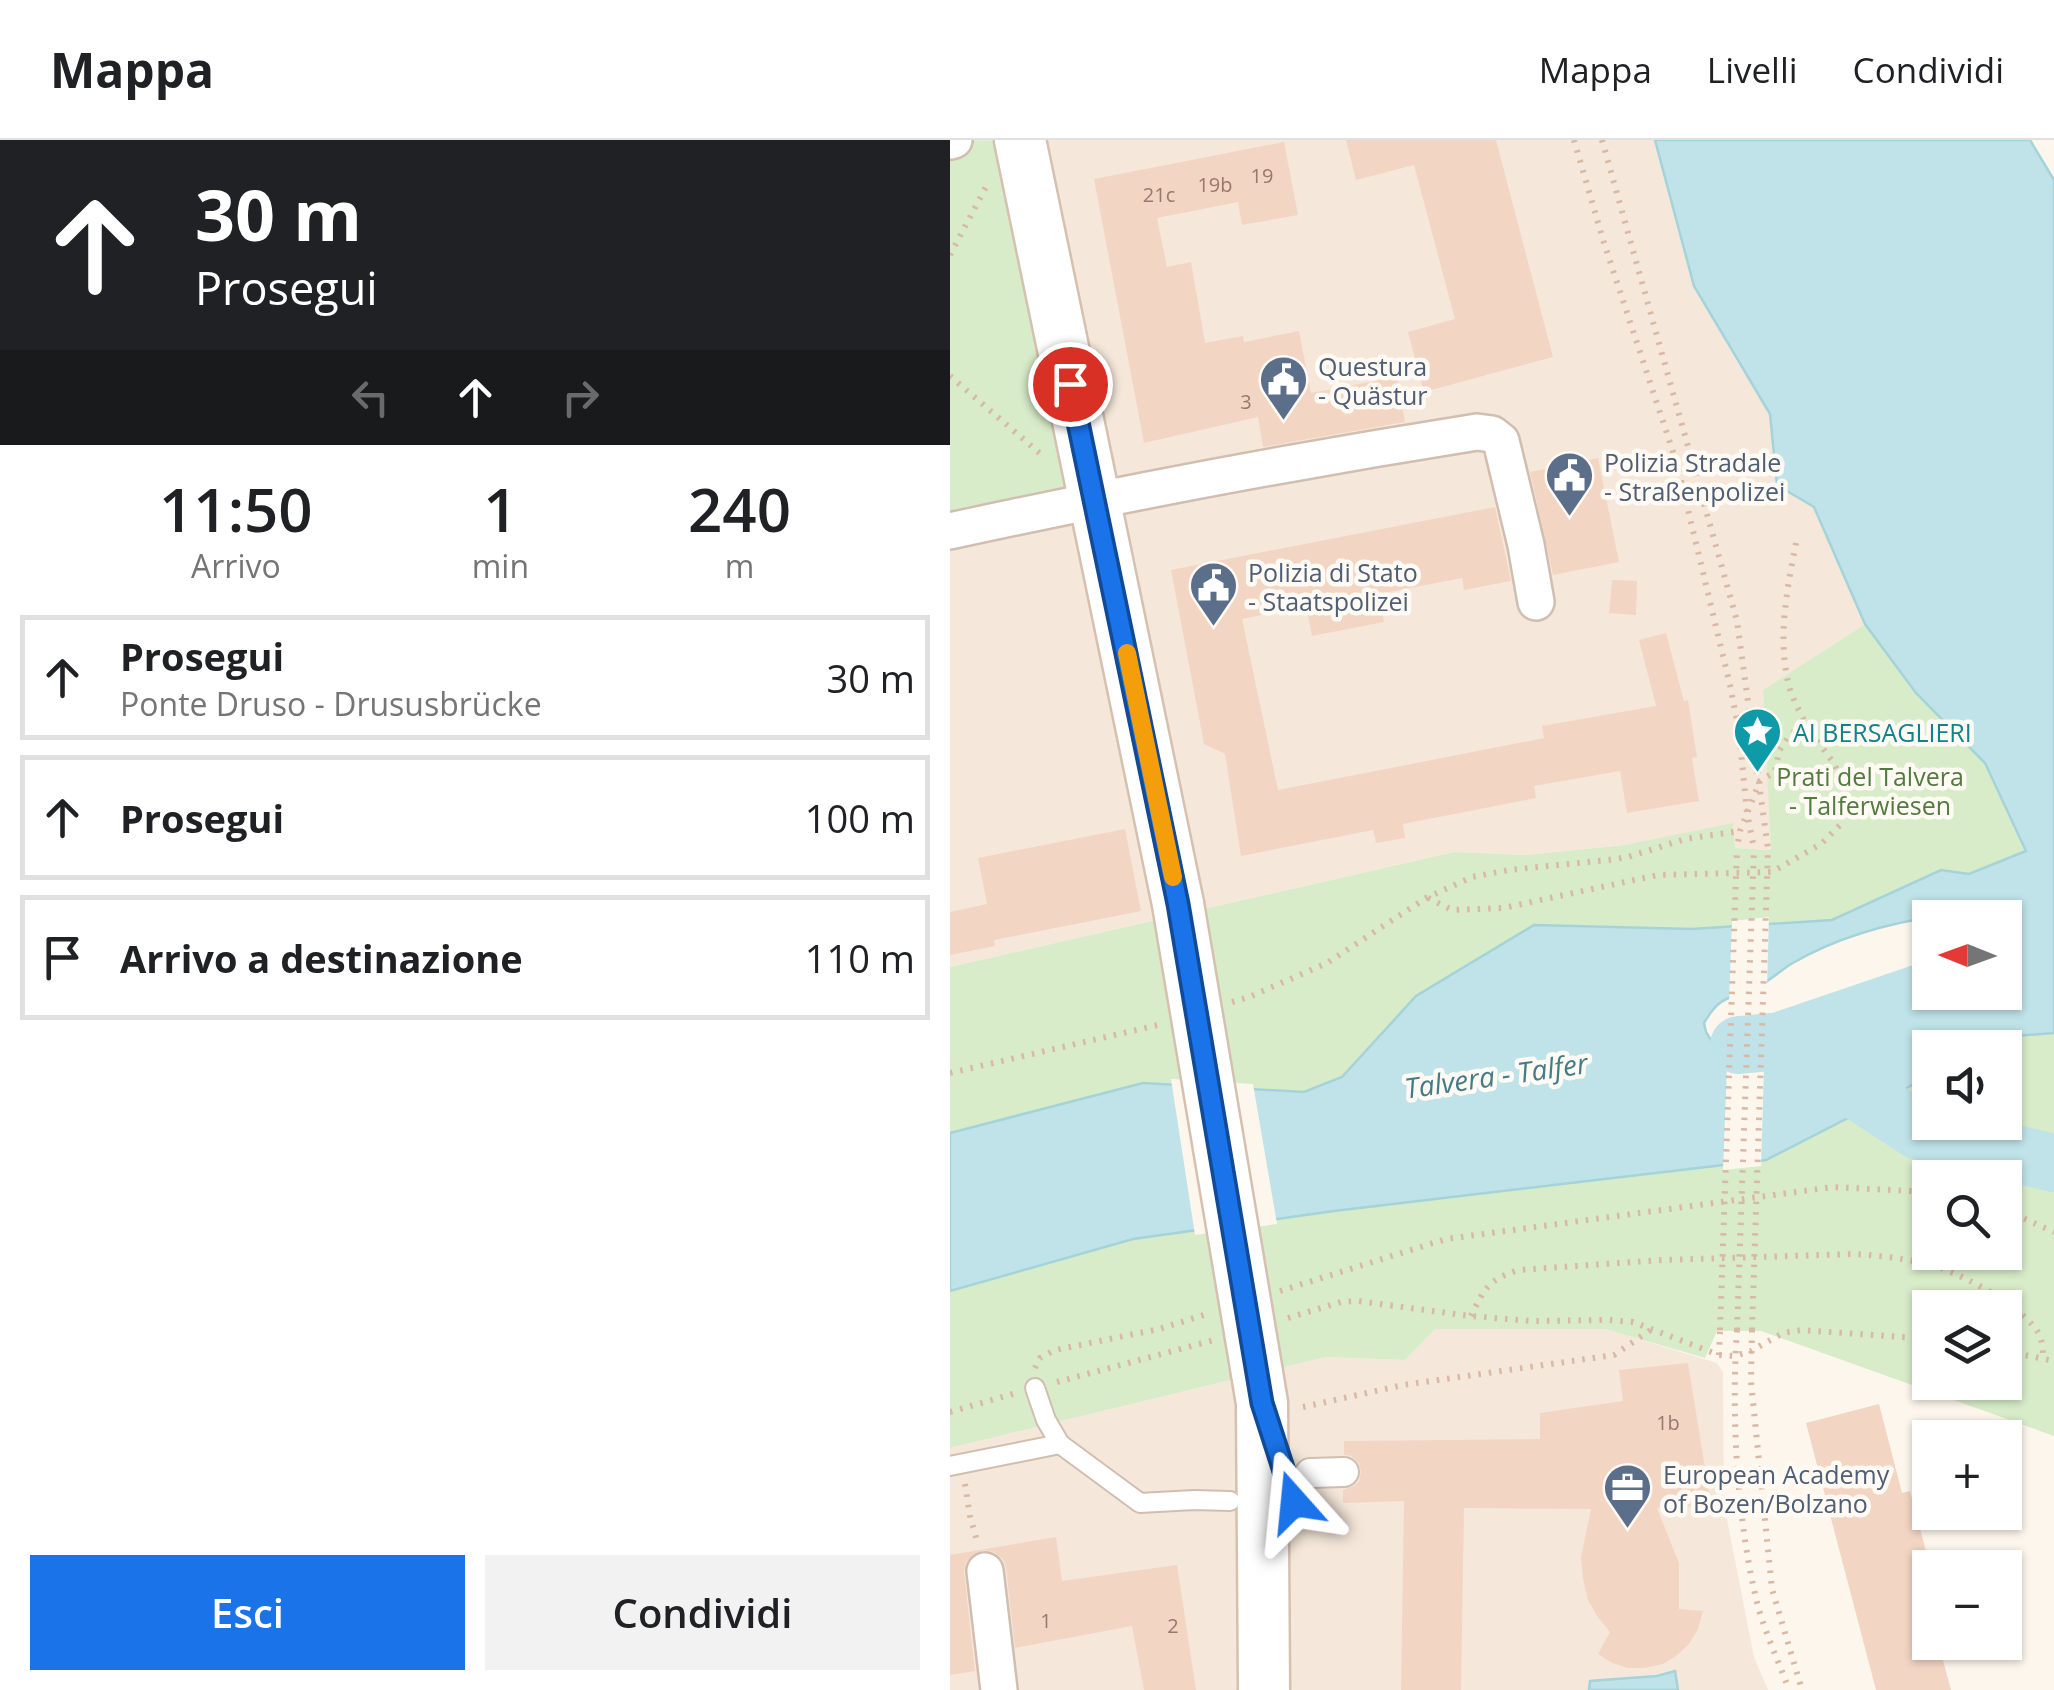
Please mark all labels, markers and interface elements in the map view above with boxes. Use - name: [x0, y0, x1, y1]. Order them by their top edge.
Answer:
- text: Mappa: [50, 37, 214, 102]
- text: Mappa: [1539, 46, 1652, 93]
- text: Livelli: [1707, 46, 1798, 93]
- text: Condividi: [1853, 46, 2004, 93]
- house number: 19: [1251, 162, 1273, 189]
- text: 30 m: [195, 166, 362, 262]
- house number: 19b: [1197, 171, 1233, 198]
- icon: ahead: [30, 180, 160, 310]
- house number: 21c: [1143, 181, 1175, 208]
- text: Prosegui: [195, 257, 378, 318]
- pin: [1028, 342, 1113, 427]
- place label: Questura - Quästur: [1318, 349, 1428, 412]
- public building icon: Questura - Quästur: [1257, 354, 1309, 422]
- icon: arrive: [1043, 357, 1098, 412]
- icon: left: [343, 370, 398, 425]
- icon: ahead: [448, 370, 503, 425]
- icon: right: [553, 370, 608, 425]
- house number: 3: [1240, 388, 1252, 415]
- place label: Polizia Stradale - Straßenpolizei: [1604, 445, 1785, 508]
- public building icon: Polizia Stradale - Straßenpolizei: [1543, 450, 1595, 518]
- text: 11:50: [159, 468, 313, 550]
- text: 1: [483, 468, 518, 550]
- text: 240: [688, 468, 791, 550]
- text: Arrivo: [191, 544, 281, 587]
- text: min: [472, 544, 529, 587]
- text: m: [725, 544, 754, 587]
- place label: Polizia di Stato - Staatspolizei: [1248, 555, 1418, 618]
- public building icon: Polizia di Stato - Staatspolizei: [1187, 560, 1239, 628]
- text: Prosegui: [120, 630, 284, 682]
- icon: ahead: [35, 650, 90, 705]
- text: 30 m: [826, 652, 915, 704]
- text: Ponte Druso - Drususbrücke: [120, 682, 542, 725]
- place icon: AI BERSAGLIERI: [1732, 706, 1784, 774]
- place label: AI BERSAGLIERI: [1793, 715, 1972, 749]
- park label: Prati del Talvera - Talferwiesen: [1776, 759, 1964, 822]
- icon: ahead: [35, 790, 90, 845]
- text: Prosegui: [120, 792, 284, 844]
- text: 100 m: [805, 792, 915, 844]
- north arrow: [1912, 900, 2022, 1010]
- map controls: [1912, 900, 2022, 1660]
- icon: arrive: [35, 930, 90, 985]
- text: Arrivo a destinazione: [120, 932, 523, 984]
- text: 110 m: [805, 932, 915, 984]
- button: sound: [1912, 1030, 2022, 1140]
- water label: Talvera - Talfer: [1402, 1043, 1591, 1107]
- button: search: [1912, 1160, 2022, 1270]
- button: layers: [1912, 1290, 2022, 1400]
- house number: 1b: [1656, 1409, 1680, 1436]
- button: +: [1912, 1420, 2022, 1530]
- position arrow: [1242, 1450, 1346, 1554]
- place label: European Academy of Bozen/Bolzano: [1663, 1457, 1890, 1520]
- office icon: European Academy of Bozen/Bolzano: [1602, 1462, 1654, 1530]
- button: −: [1912, 1550, 2022, 1660]
- button: Esci: [30, 1555, 465, 1670]
- button: Condividi: [485, 1555, 920, 1670]
- house number: 1: [1040, 1607, 1052, 1634]
- house number: 2: [1167, 1612, 1179, 1639]

